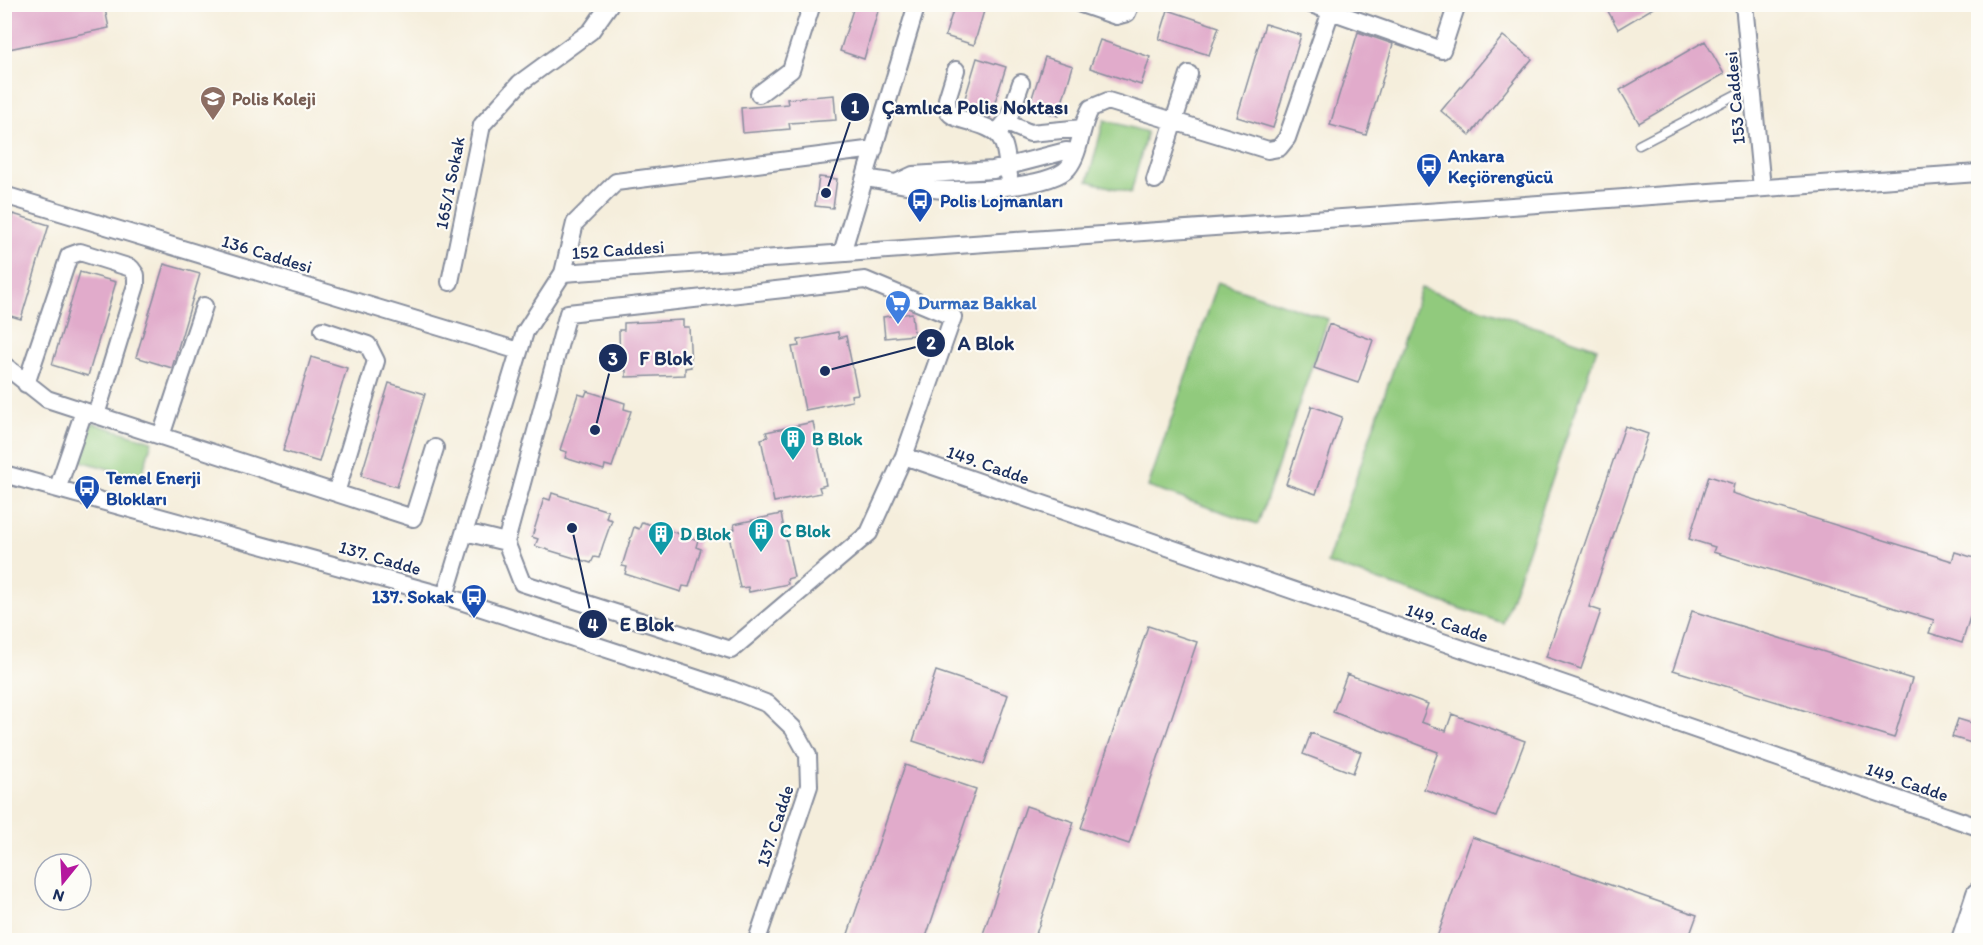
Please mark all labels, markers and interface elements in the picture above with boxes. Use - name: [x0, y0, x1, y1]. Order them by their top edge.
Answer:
- street label: 153 Caddesi: [1720, 51, 1750, 145]
- school or university icon: Polis Koleji: [198, 84, 228, 122]
- place label: Polis Koleji: [232, 88, 316, 110]
- callout: Çamlıca Polis Noktası: [840, 88, 1080, 126]
- text: Çamlıca Polis Noktası: [882, 95, 1068, 120]
- text: 1: [851, 96, 860, 118]
- street label: 165/1 Sokak: [430, 135, 470, 231]
- place label: Ankara Keçiörengücü: [1447, 145, 1553, 188]
- bus stop icon: Ankara Keçiörengücü: [1414, 151, 1444, 189]
- bus stop icon: Polis Lojmanları: [905, 186, 935, 224]
- place label: Polis Lojmanları: [940, 190, 1063, 212]
- street label: 136 Caddesi: [219, 230, 315, 278]
- street label: 152 Caddesi: [571, 236, 665, 264]
- supermarket icon: Durmaz Bakkal: [883, 288, 913, 326]
- place label: Durmaz Bakkal: [918, 292, 1038, 314]
- callout: A Blok: [916, 324, 1027, 362]
- text: A Blok: [957, 331, 1015, 355]
- text: 2: [926, 332, 936, 354]
- callout: F Blok: [598, 339, 705, 377]
- text: F Blok: [639, 346, 694, 370]
- text: 3: [608, 348, 618, 370]
- building icon: B Blok: [778, 424, 808, 462]
- place label: B Blok: [812, 428, 863, 450]
- street label: 149. Cadde: [944, 441, 1032, 489]
- place label: Temel Enerji Blokları: [105, 467, 201, 510]
- bus stop icon: Temel Enerji Blokları: [72, 473, 102, 511]
- building icon: C Blok: [746, 516, 776, 554]
- building icon: D Blok: [646, 519, 676, 557]
- place label: C Blok: [780, 520, 831, 542]
- place label: D Blok: [680, 523, 732, 545]
- street label: 137. Cadde: [336, 536, 424, 580]
- bus stop icon: 137. Sokak: [459, 582, 489, 620]
- place label: 137. Sokak: [372, 586, 455, 608]
- street label: 149. Cadde: [1403, 599, 1491, 647]
- callout: E Blok: [578, 605, 686, 643]
- text: E Blok: [620, 612, 675, 636]
- text: 4: [588, 614, 599, 636]
- street label: 149. Cadde: [1863, 758, 1951, 806]
- street label: 137. Cadde: [751, 782, 799, 870]
- north arrow: [33, 852, 93, 912]
- text: N: [50, 885, 67, 906]

